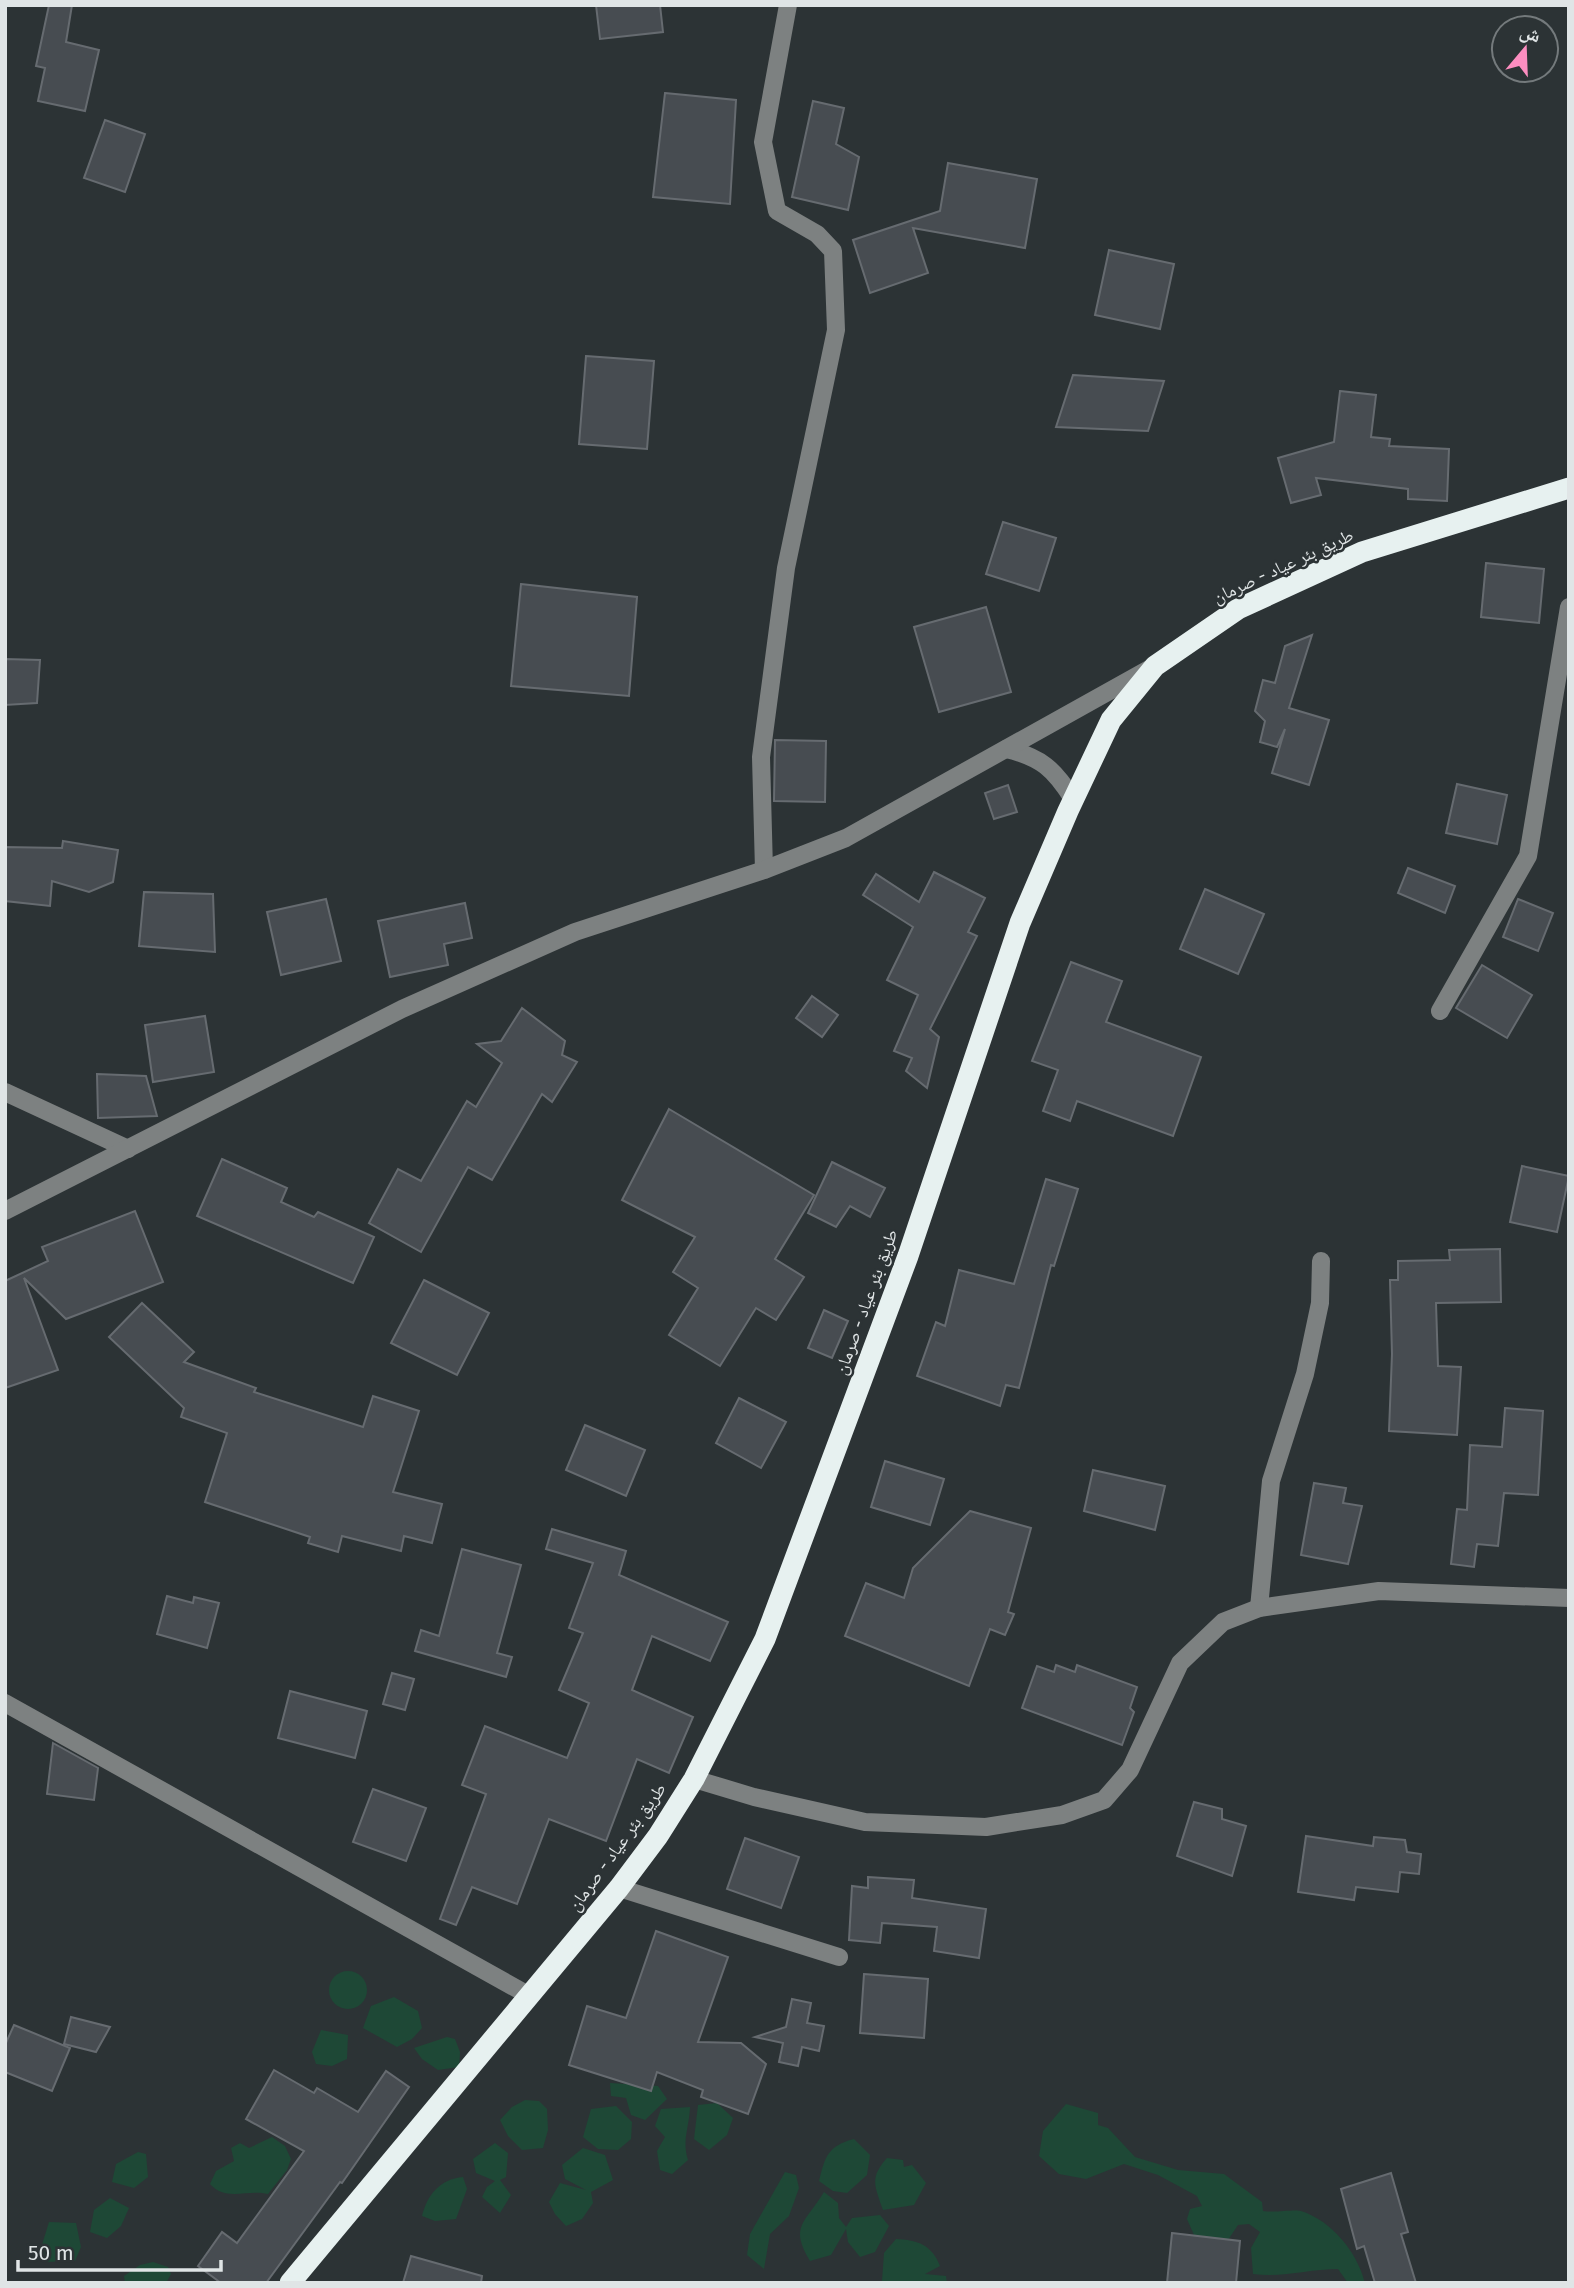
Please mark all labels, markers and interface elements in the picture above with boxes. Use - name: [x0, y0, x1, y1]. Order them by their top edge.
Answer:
- north arrow: [1490, 14, 1560, 84]
- text: ش: [1517, 19, 1544, 48]
- street label: طريق بئر عياد - صرمان: [1209, 524, 1357, 608]
- street label: طريق بئر عياد - صرمان: [829, 1226, 903, 1378]
- street label: طريق بئر عياد - صرمان: [563, 1779, 671, 1915]
- scale bar: [18, 2228, 220, 2272]
- text: 50 m: [28, 2240, 74, 2266]

